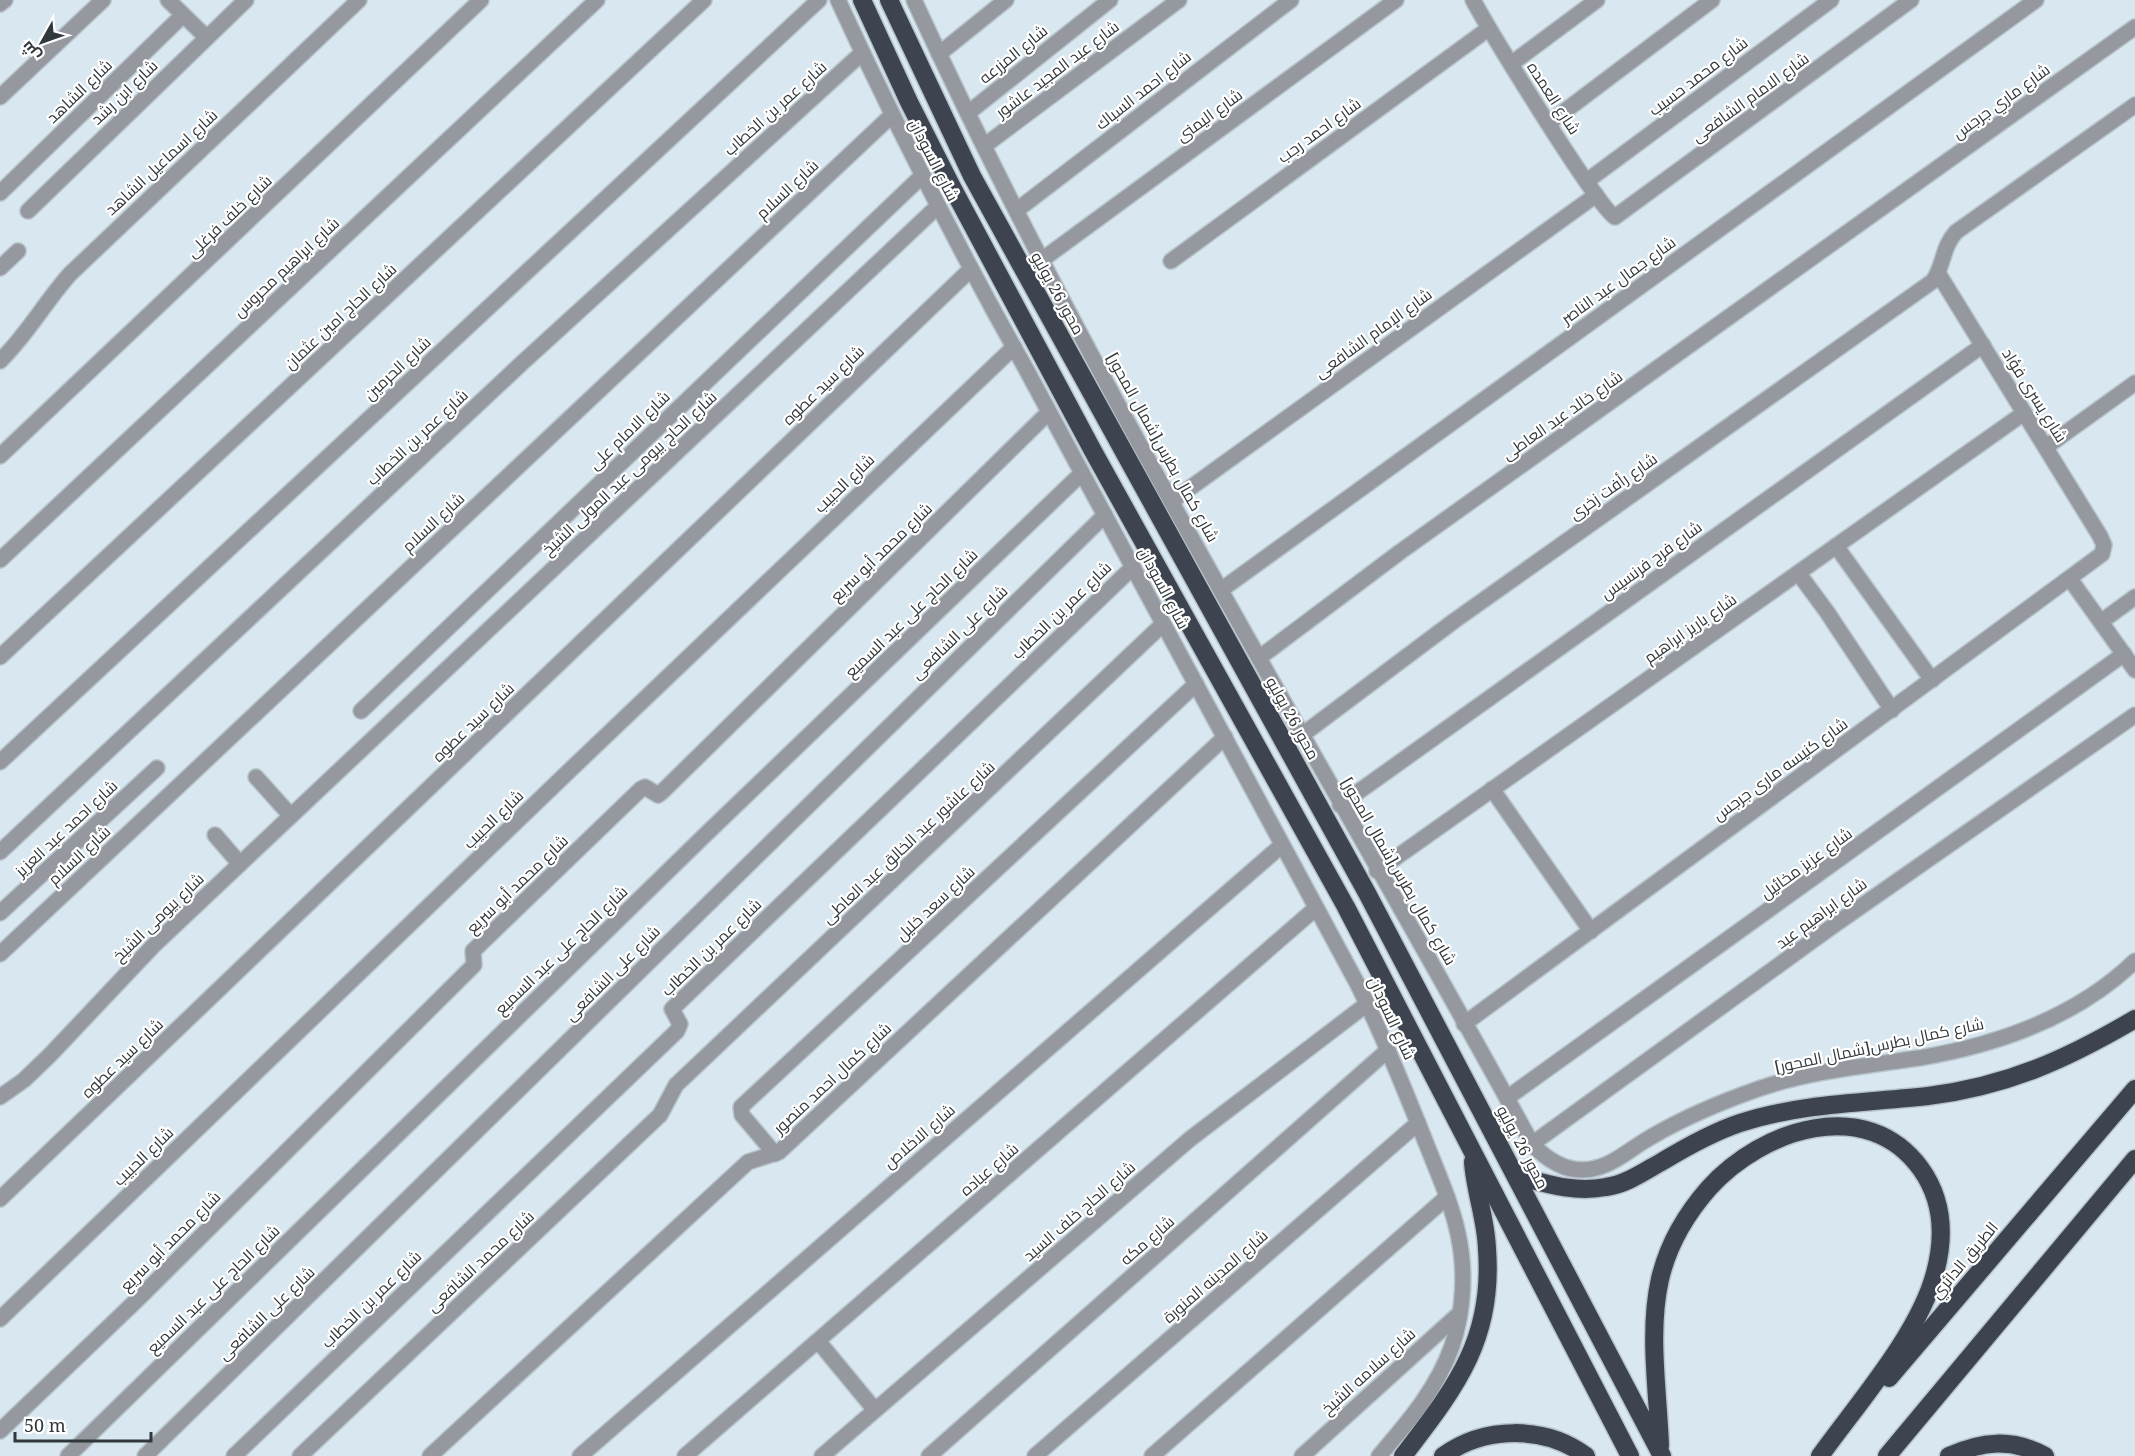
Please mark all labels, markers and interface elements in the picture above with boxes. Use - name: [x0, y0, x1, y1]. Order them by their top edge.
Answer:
- north arrow: [12, 12, 72, 72]
- street label: شارع عبد المجيد عاشور: [990, 15, 1124, 124]
- street label: شارع المزرعه: [974, 20, 1053, 89]
- street label: شارع محمد حسيب: [1644, 31, 1753, 121]
- text: ش: [15, 37, 46, 67]
- street label: شارع احمد السباك: [1090, 46, 1196, 135]
- street label: شارع الامام الشافعى: [1687, 47, 1814, 148]
- street label: شارع الشاهد: [41, 54, 117, 129]
- street label: شارع ابن رشد: [86, 55, 163, 130]
- street label: شارع عمر بن الخطاب: [719, 56, 832, 161]
- street label: شارع العمده: [1521, 57, 1586, 139]
- street label: شارع ماري جرجس: [1948, 58, 2056, 146]
- street label: شارع اليمنى: [1171, 83, 1247, 147]
- street label: شارع احمد رجب: [1273, 92, 1366, 169]
- street label: شارع اسماعيل الشاهد: [100, 104, 223, 221]
- street label: شارع السودان: [903, 115, 964, 205]
- street label: شارع السلام: [751, 154, 824, 225]
- street label: شارع خلف فرغلى: [182, 170, 277, 263]
- street label: شارع ابراهيم محروس: [228, 212, 345, 323]
- street label: شارع جمال عبد الناصر: [1555, 231, 1680, 330]
- street label: محور 26 يوليو: [1026, 248, 1090, 338]
- street label: شارع الحاج امين عثمان: [279, 258, 402, 375]
- street label: شارع الإمام الشافعى: [1310, 283, 1437, 384]
- street label: شارع الحرمين: [359, 331, 436, 406]
- street label: شارع سيد عطوه: [777, 340, 869, 430]
- street label: شارع يسرى فؤاد: [1996, 344, 2073, 447]
- street label: شارع كمال بطرس[شمال المحور]: [1101, 348, 1224, 546]
- street label: شارع خالد عبد العاطى: [1497, 365, 1627, 466]
- street label: شارع عمر بن الخطاب: [361, 384, 473, 491]
- street label: شارع الحاج بيومى عبد المولى الشيخ: [537, 386, 722, 561]
- street label: شارع الامام على: [584, 386, 675, 475]
- street label: شارع رأفت زخرى: [1565, 447, 1662, 525]
- street label: شارع الحبيب: [809, 449, 880, 518]
- street label: شارع السلام: [397, 487, 470, 558]
- street label: شارع محمد أبو سريع: [825, 498, 938, 607]
- street label: شارع فرج فرنسيس: [1596, 516, 1707, 605]
- street label: شارع السودان: [1132, 543, 1195, 633]
- street label: شارع الحاج على عبد السميع: [840, 544, 983, 683]
- street label: شارع عمر بن الخطاب: [1006, 556, 1117, 664]
- street label: شارع على الشافعى: [906, 580, 1013, 685]
- street label: شارع باريز ابراهيم: [1639, 588, 1741, 669]
- street label: محور 26 يوليو: [1261, 673, 1325, 763]
- street label: شارع سيد عطوه: [427, 677, 519, 767]
- street label: شارع كنيسه مارى جرجس: [1708, 713, 1853, 826]
- street label: شارع عاشور عبد الخالق عبد العاطى: [817, 756, 1000, 929]
- street label: شارع كمال بطرس[شمال المحور]: [1335, 773, 1462, 970]
- street label: شارع احمد عبد العزيز: [9, 775, 123, 883]
- street label: شارع الحبيب: [458, 785, 529, 854]
- street label: شارع السلام: [43, 820, 116, 891]
- street label: شارع عزيز مخائيل: [1756, 822, 1857, 905]
- street label: شارع محمد أبو سريع: [461, 830, 574, 939]
- street label: شارع سعد خليل: [891, 861, 980, 946]
- street label: شارع بيومى الشيخ: [107, 868, 209, 967]
- street label: شارع ابراهيم عيد: [1771, 872, 1872, 954]
- street label: شارع الحاج على عبد السميع: [490, 881, 633, 1020]
- street label: شارع عمر بن الخطاب: [656, 893, 767, 1001]
- street label: شارع على الشافعى: [559, 920, 665, 1026]
- street label: شارع السودان: [1362, 973, 1421, 1064]
- street label: شارع كمال بطرس[شمال المحور]: [1772, 1012, 1986, 1079]
- street label: شارع سيد عطوه: [76, 1013, 168, 1103]
- street label: شارع كمال احمد منصور: [767, 1017, 897, 1140]
- street label: شارع الاخلاص: [878, 1099, 960, 1174]
- street label: محور 26 يوليو: [1492, 1101, 1554, 1193]
- street label: شارع الحبيب: [108, 1122, 179, 1191]
- street label: شارع عباده: [955, 1137, 1024, 1201]
- street label: شارع الحاج خلف السيد: [1018, 1156, 1141, 1267]
- street label: شارع محمد أبو سريع: [115, 1186, 226, 1297]
- street label: شارع محمد الشافعى: [421, 1205, 539, 1317]
- street label: شارع مكه: [1115, 1210, 1179, 1270]
- street label: الطريق الدائري: [1925, 1217, 2005, 1305]
- street label: شارع الحاج على عبد السميع: [142, 1220, 285, 1359]
- street label: شارع المدينه المنورة: [1158, 1224, 1273, 1329]
- street label: شارع عمر بن الخطاب: [316, 1245, 427, 1353]
- street label: شارع على الشافعى: [213, 1261, 320, 1366]
- street label: شارع سلامه الشيخ: [1316, 1323, 1421, 1420]
- scale bar: [15, 1405, 152, 1443]
- text: 50 m: [24, 1413, 66, 1437]

